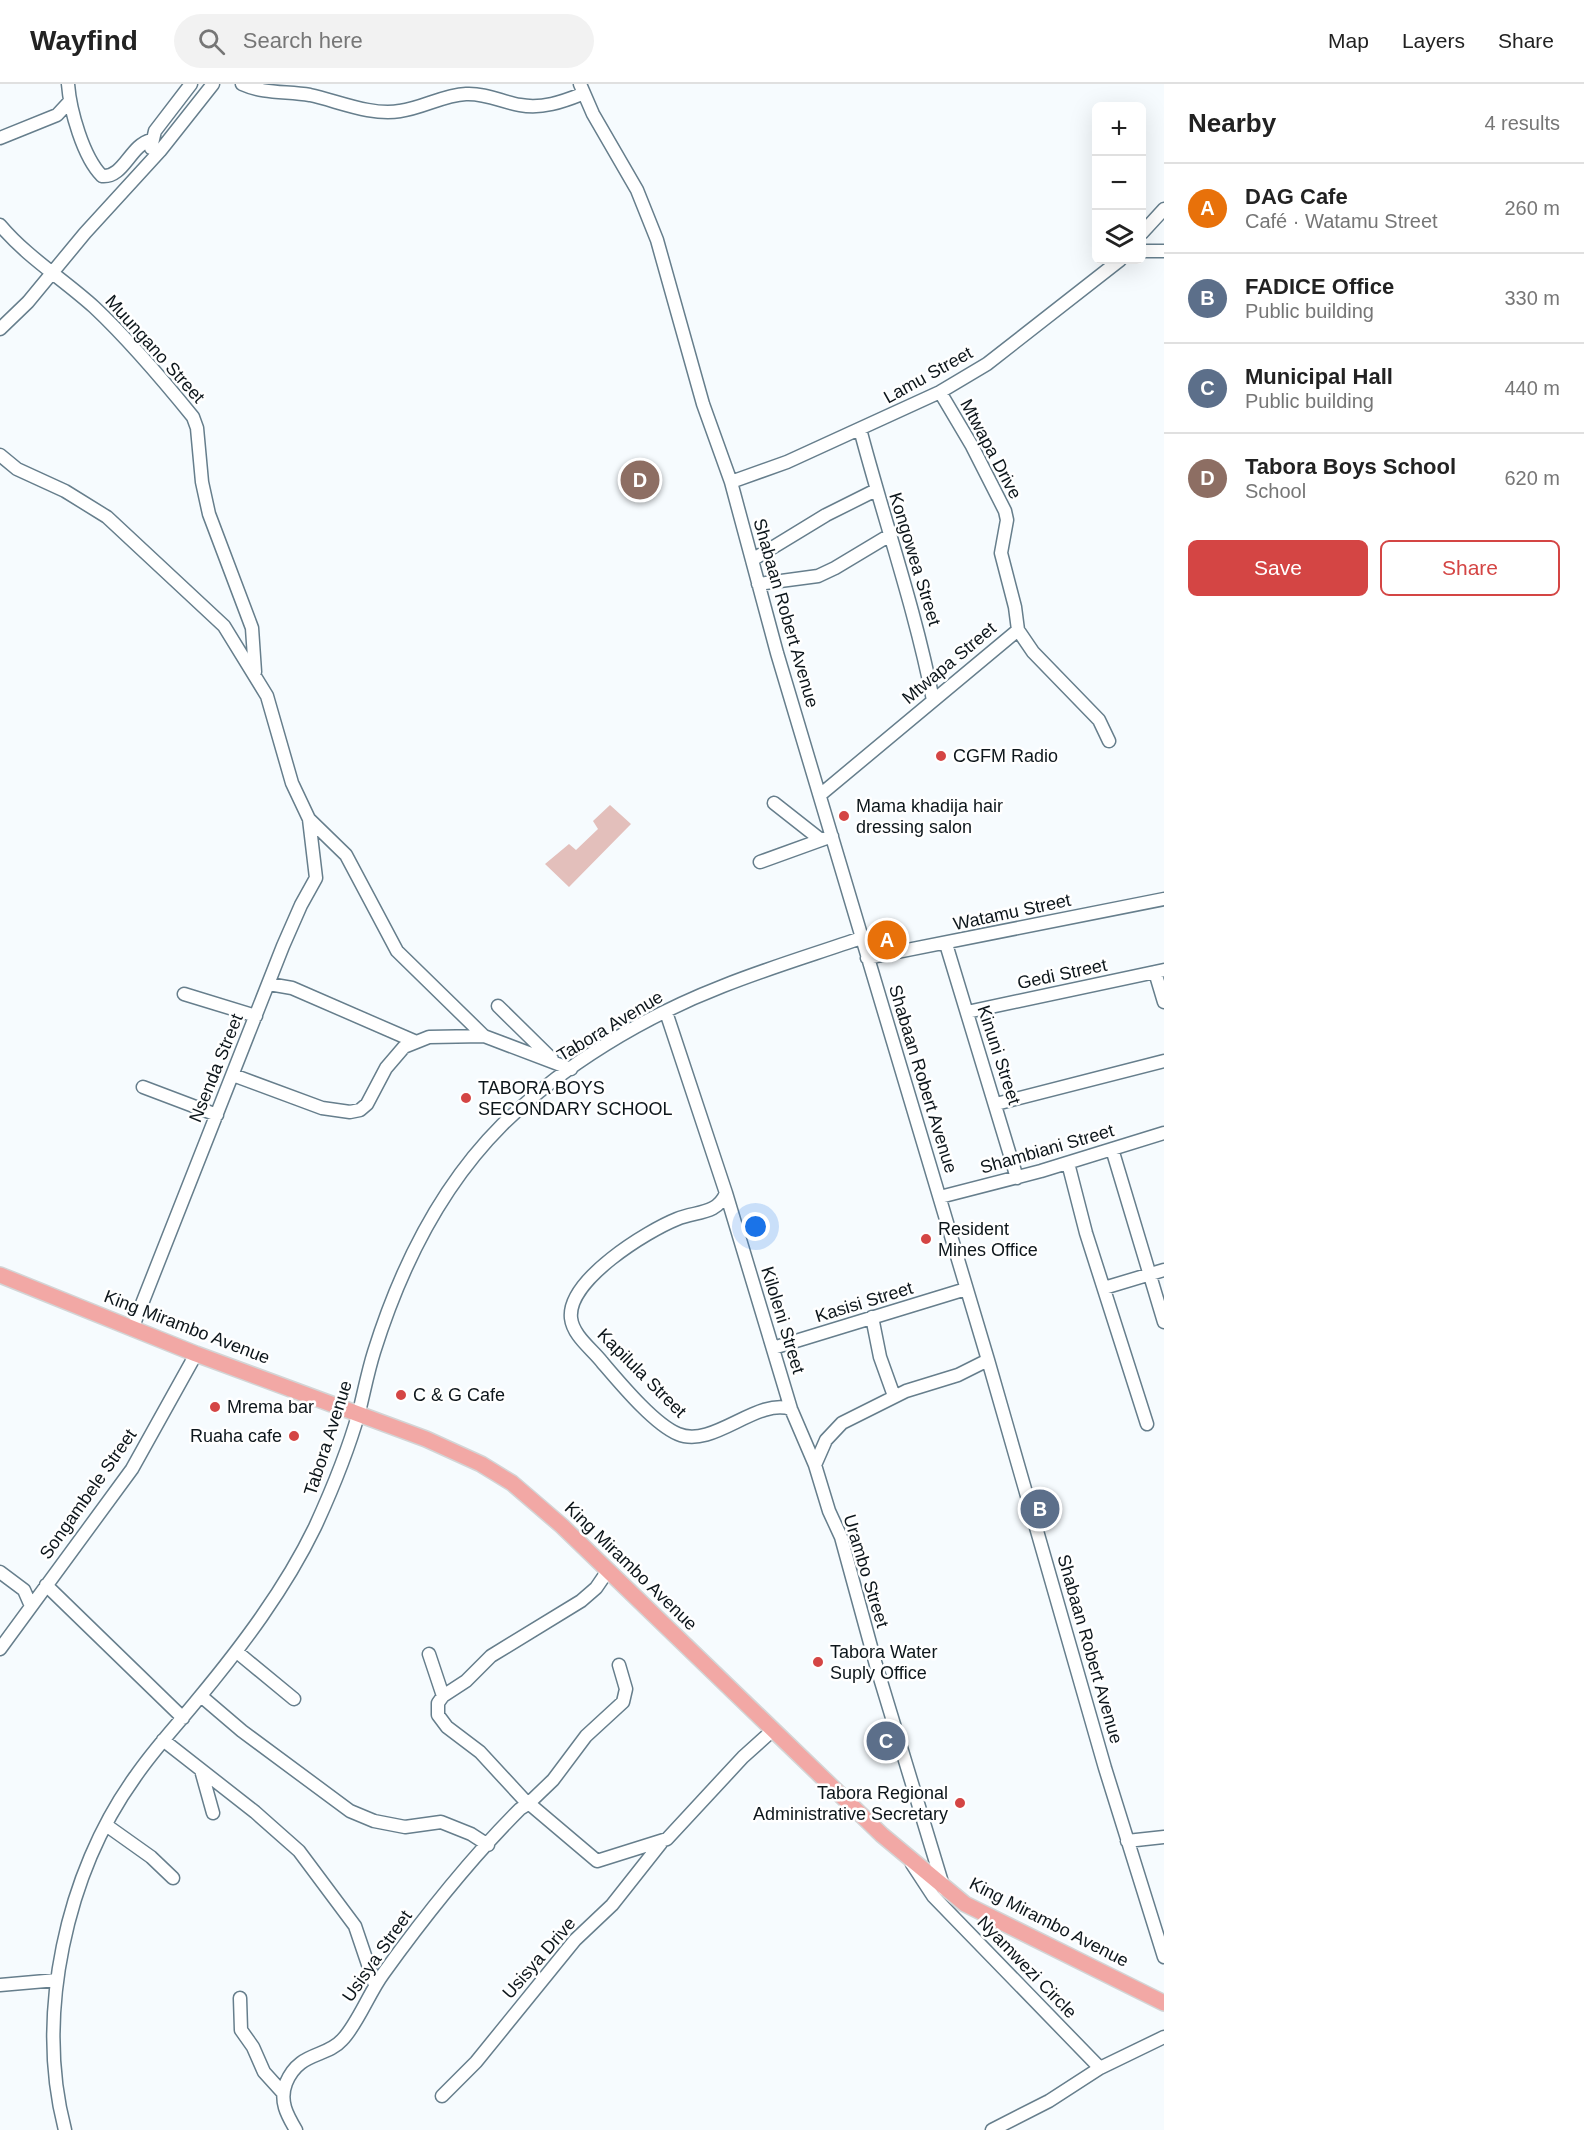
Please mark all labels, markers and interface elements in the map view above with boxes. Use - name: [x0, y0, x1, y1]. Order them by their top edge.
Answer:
- search box: [174, 14, 594, 68]
- text: Wayfind: [30, 25, 138, 56]
- icon: search: [195, 25, 228, 58]
- text: Search here: [243, 28, 363, 53]
- text: Map: [1328, 29, 1369, 52]
- text: Layers: [1402, 29, 1465, 52]
- text: Share: [1498, 29, 1554, 52]
- map controls: [1092, 102, 1146, 264]
- button: +: [1092, 102, 1146, 156]
- text: Nearby: [1188, 108, 1276, 138]
- text: 4 results: [1484, 112, 1560, 134]
- button: −: [1092, 156, 1146, 210]
- text: DAG Cafe: [1245, 184, 1348, 209]
- text: A: [1200, 197, 1215, 219]
- text: 260 m: [1504, 197, 1560, 219]
- button: layers: [1092, 210, 1146, 264]
- text: Café · Watamu Street: [1245, 210, 1438, 232]
- text: FADICE Office: [1245, 274, 1394, 299]
- text: B: [1200, 287, 1215, 309]
- text: 330 m: [1504, 287, 1560, 309]
- street label: Muungano Street: [101, 291, 209, 407]
- text: Public building: [1245, 300, 1374, 322]
- street label: Lamu Street: [880, 342, 976, 408]
- text: Municipal Hall: [1245, 364, 1393, 389]
- text: C: [1200, 377, 1215, 399]
- text: 440 m: [1504, 377, 1560, 399]
- text: Public building: [1245, 390, 1374, 412]
- street label: Mtwapa Drive: [956, 396, 1026, 502]
- text: Tabora Boys School: [1245, 454, 1456, 479]
- pin: D: [620, 458, 660, 502]
- text: D: [1200, 467, 1215, 489]
- text: 620 m: [1504, 467, 1560, 489]
- text: School: [1245, 480, 1306, 502]
- street label: Kongowea Street: [885, 490, 945, 628]
- street label: Shabaan Robert Avenue: [749, 516, 823, 710]
- button: Save: [1188, 540, 1368, 596]
- button: Share: [1380, 540, 1560, 596]
- street label: Mtwapa Street: [898, 618, 1000, 708]
- place label: CGFM Radio: [953, 746, 1058, 766]
- marker: CGFM Radio: [934, 749, 948, 763]
- place label: Mama khadija hair dressing salon: [856, 796, 1003, 837]
- marker: Mama khadija hair dressing salon: [837, 809, 851, 823]
- street label: Watamu Street: [952, 890, 1072, 934]
- pin: A: [868, 918, 906, 962]
- street label: Gedi Street: [1015, 955, 1109, 993]
- street label: Shabaan Robert Avenue: [885, 982, 961, 1176]
- street label: Tabora Avenue: [554, 987, 666, 1065]
- street label: Kinuni Street: [974, 1003, 1024, 1107]
- street label: Nsenda Street: [185, 1011, 247, 1125]
- place label: TABORA BOYS SECONDARY SCHOOL: [478, 1078, 672, 1119]
- marker: TABORA BOYS SECONDARY SCHOOL: [459, 1091, 473, 1105]
- street label: Shambiani Street: [978, 1120, 1116, 1178]
- your location: [741, 1212, 770, 1241]
- place label: Resident Mines Office: [938, 1219, 1038, 1260]
- marker: Resident Mines Office: [919, 1232, 933, 1246]
- street label: Kiloleni Street: [757, 1264, 809, 1376]
- street label: Kasisi Street: [813, 1278, 915, 1326]
- street label: King Mirambo Avenue: [101, 1286, 273, 1368]
- street label: Kapilula Street: [594, 1325, 690, 1421]
- street label: Tabora Avenue: [300, 1378, 356, 1498]
- place label: C & G Cafe: [413, 1385, 505, 1405]
- marker: C & G Cafe: [394, 1388, 408, 1402]
- place label: Mrema bar: [227, 1397, 314, 1417]
- marker: Mrema bar: [208, 1400, 222, 1414]
- street label: Songambele Street: [36, 1425, 140, 1563]
- place label: Ruaha cafe: [190, 1426, 282, 1446]
- marker: Ruaha cafe: [287, 1429, 301, 1443]
- pin: B: [1020, 1486, 1060, 1532]
- street label: King Mirambo Avenue: [561, 1498, 701, 1634]
- street label: Urambo Street: [839, 1512, 893, 1630]
- street label: Shabaan Robert Avenue: [1053, 1552, 1127, 1746]
- place label: Tabora Water Suply Office: [830, 1642, 937, 1683]
- marker: Tabora Water Suply Office: [811, 1655, 825, 1669]
- pin: C: [866, 1718, 906, 1764]
- place label: Tabora Regional Administrative Secretary: [753, 1783, 948, 1824]
- marker: Tabora Regional Administrative Secretary: [953, 1796, 967, 1810]
- street label: King Mirambo Avenue: [966, 1873, 1132, 1971]
- street label: Usisya Street: [338, 1906, 416, 2006]
- street label: Nyamwezi Circle: [973, 1912, 1081, 2022]
- street label: Usisya Drive: [498, 1913, 580, 2003]

